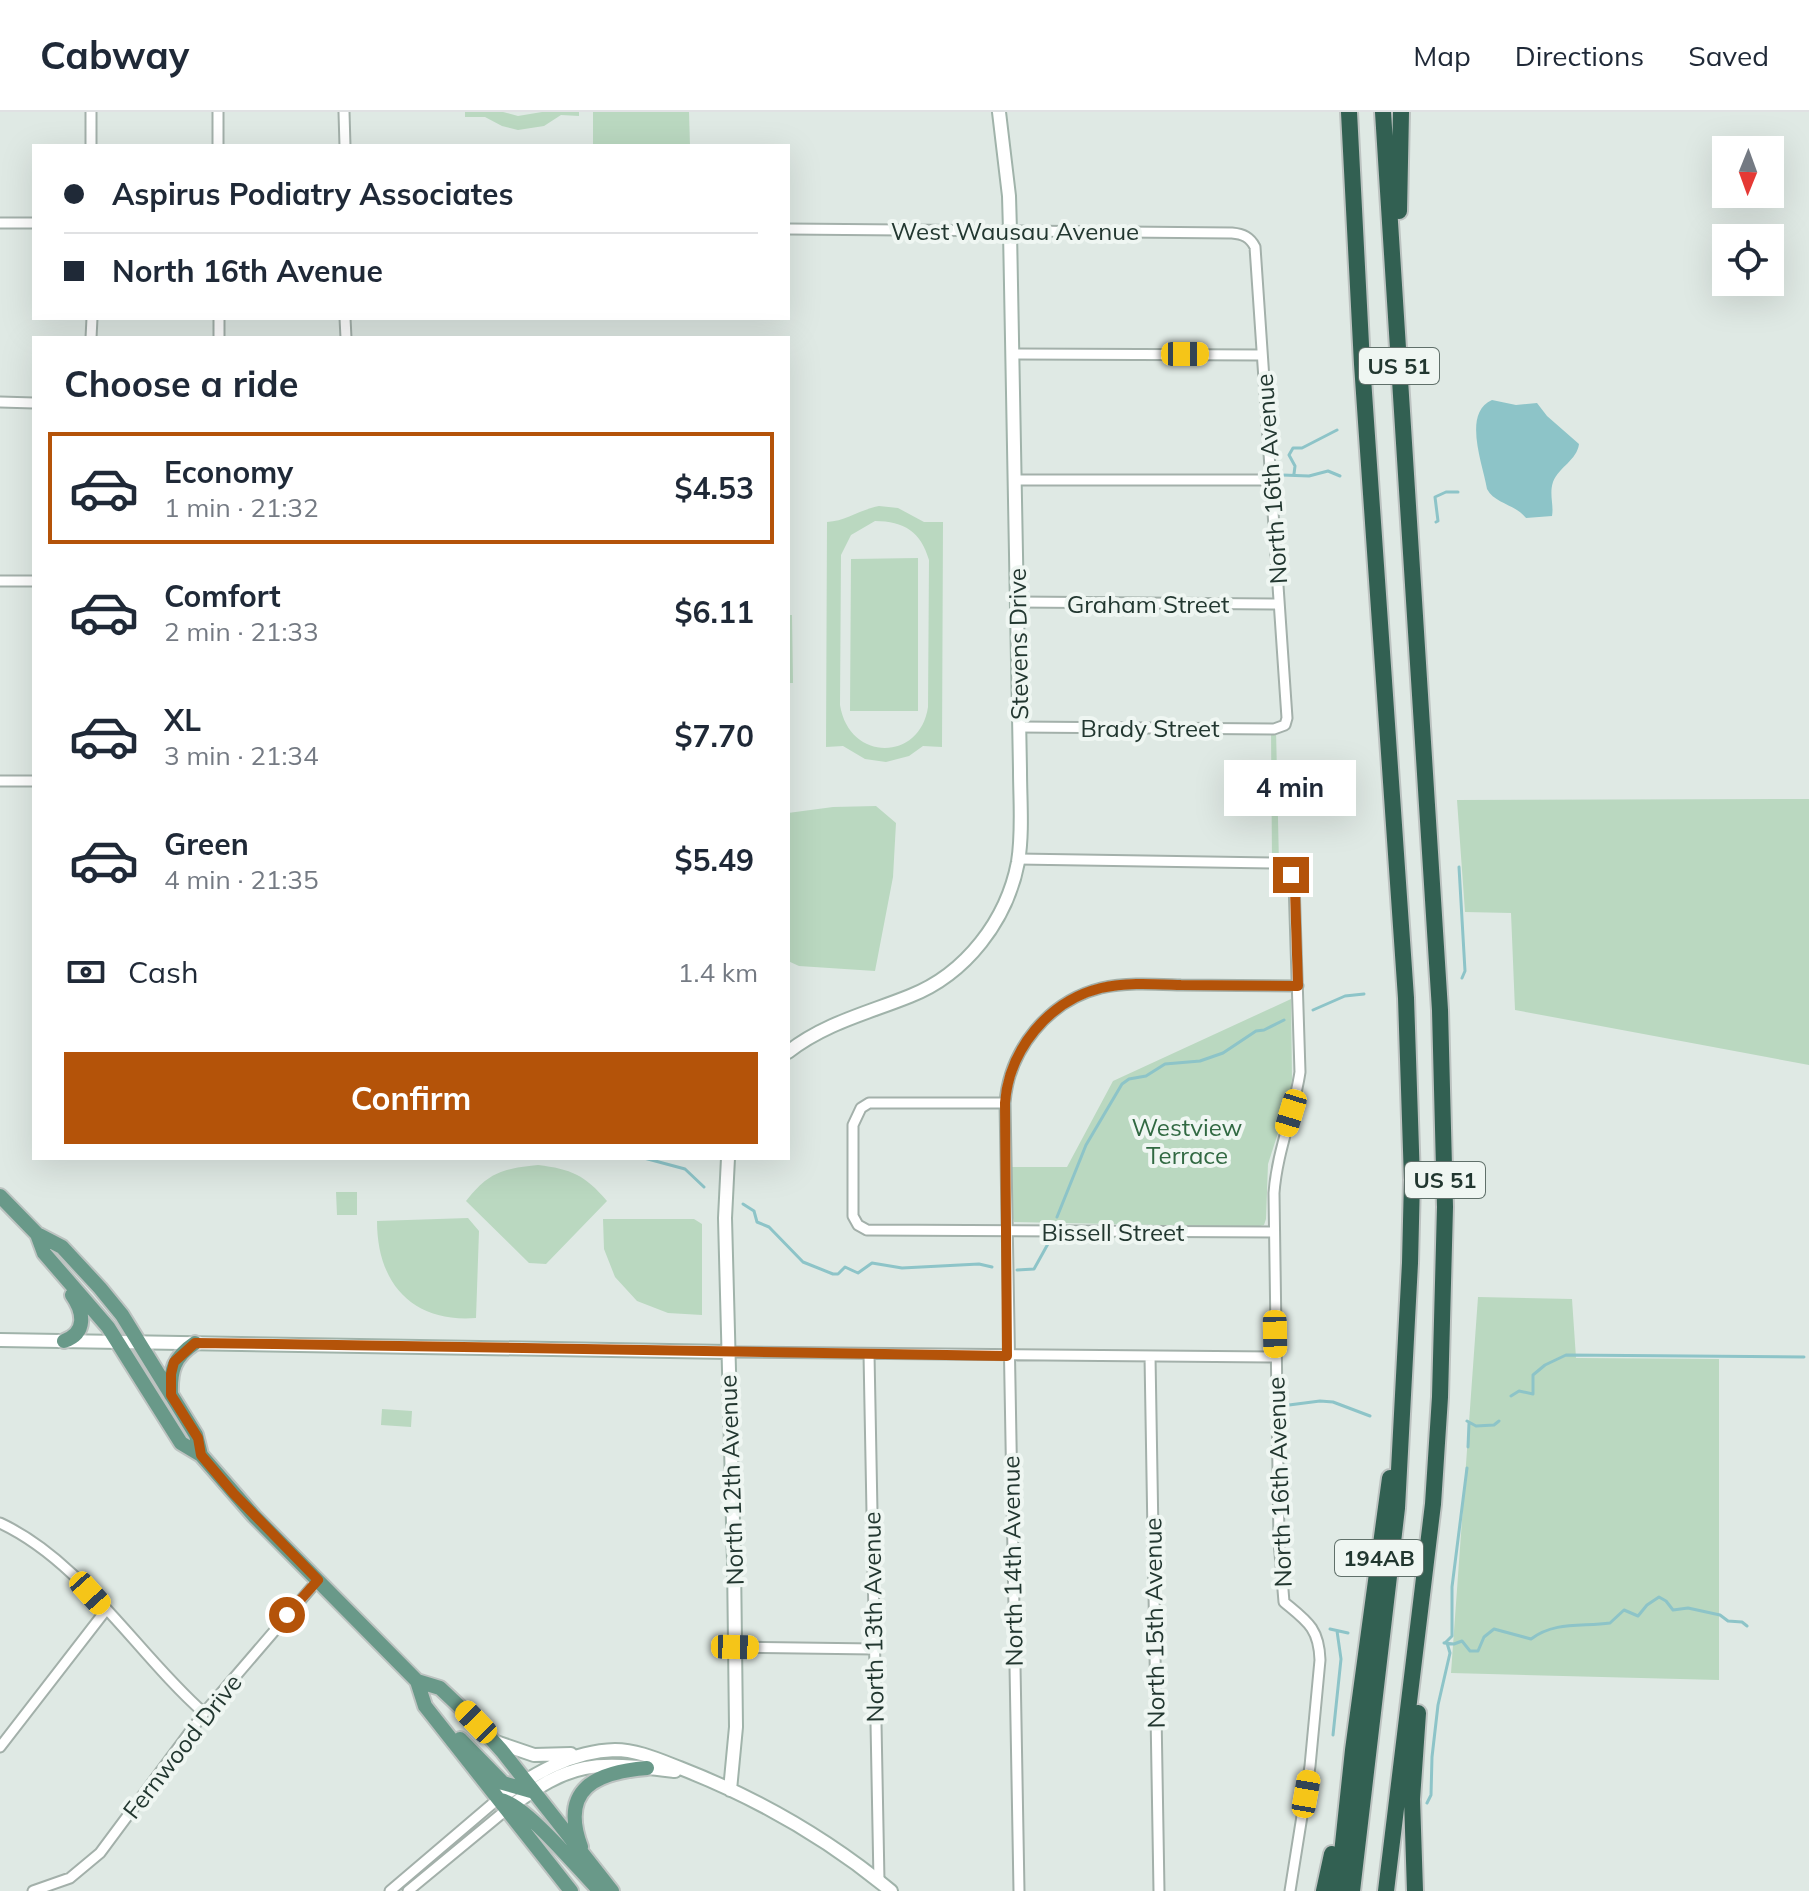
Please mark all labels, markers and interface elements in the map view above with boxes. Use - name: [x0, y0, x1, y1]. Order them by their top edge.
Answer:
- text: Cabway: [40, 31, 189, 79]
- text: Map: [1413, 38, 1471, 73]
- text: Directions: [1515, 38, 1644, 73]
- text: Saved: [1688, 38, 1769, 73]
- north arrow: [1712, 136, 1784, 208]
- map controls: [1712, 136, 1784, 296]
- text: Aspirus Podiatry Associates: [112, 175, 514, 213]
- street label: West Wausau Avenue: [891, 216, 1139, 246]
- button: locate: [1712, 224, 1784, 296]
- text: North 16th Avenue: [112, 252, 383, 290]
- car: [1161, 342, 1209, 366]
- road number: US 51: [1359, 348, 1439, 384]
- text: Choose a ride: [64, 361, 298, 406]
- street label: North 16th Avenue: [1249, 373, 1293, 585]
- icon: car: [68, 452, 140, 524]
- text: Economy: [164, 453, 293, 491]
- text: $4.53: [675, 469, 754, 507]
- text: 1 min · 21:32: [164, 491, 319, 524]
- street label: Stevens Drive: [1002, 568, 1034, 720]
- icon: car: [68, 576, 140, 648]
- text: Comfort: [164, 577, 281, 615]
- street label: Graham Street: [1067, 589, 1229, 619]
- text: $6.11: [675, 593, 754, 631]
- text: 2 min · 21:33: [164, 615, 319, 648]
- icon: car: [68, 700, 140, 772]
- text: XL: [164, 701, 201, 739]
- street label: Brady Street: [1080, 713, 1220, 743]
- text: $7.70: [675, 717, 754, 755]
- text: 3 min · 21:34: [164, 739, 319, 772]
- callout: 4 min: [1225, 759, 1357, 815]
- text: 4 min: [1256, 771, 1324, 804]
- icon: car: [68, 824, 140, 896]
- text: Green: [164, 825, 249, 863]
- text: $5.49: [675, 841, 754, 879]
- route end: [1273, 857, 1309, 893]
- text: 4 min · 21:35: [164, 863, 319, 896]
- icon: cash: [64, 950, 108, 994]
- text: Cash: [128, 953, 199, 991]
- text: 1.4 km: [678, 956, 758, 989]
- button: Confirm: [64, 1052, 758, 1144]
- car: [1273, 1087, 1309, 1139]
- park label: Westview Terrace: [1132, 1112, 1243, 1170]
- road number: US 51: [1405, 1162, 1485, 1198]
- street label: Bissell Street: [1042, 1217, 1184, 1247]
- car: [1263, 1310, 1287, 1358]
- street label: North 12th Avenue: [712, 1374, 750, 1586]
- street label: North 16th Avenue: [1260, 1376, 1298, 1588]
- street label: North 14th Avenue: [995, 1455, 1029, 1667]
- street label: North 13th Avenue: [856, 1511, 890, 1723]
- street label: North 15th Avenue: [1137, 1517, 1171, 1729]
- road number: 194AB: [1335, 1540, 1423, 1576]
- car: [65, 1567, 115, 1619]
- route start: [269, 1597, 305, 1633]
- car: [711, 1635, 759, 1659]
- street label: Fernwood Drive: [116, 1668, 248, 1824]
- car: [451, 1696, 501, 1748]
- car: [1290, 1768, 1322, 1820]

